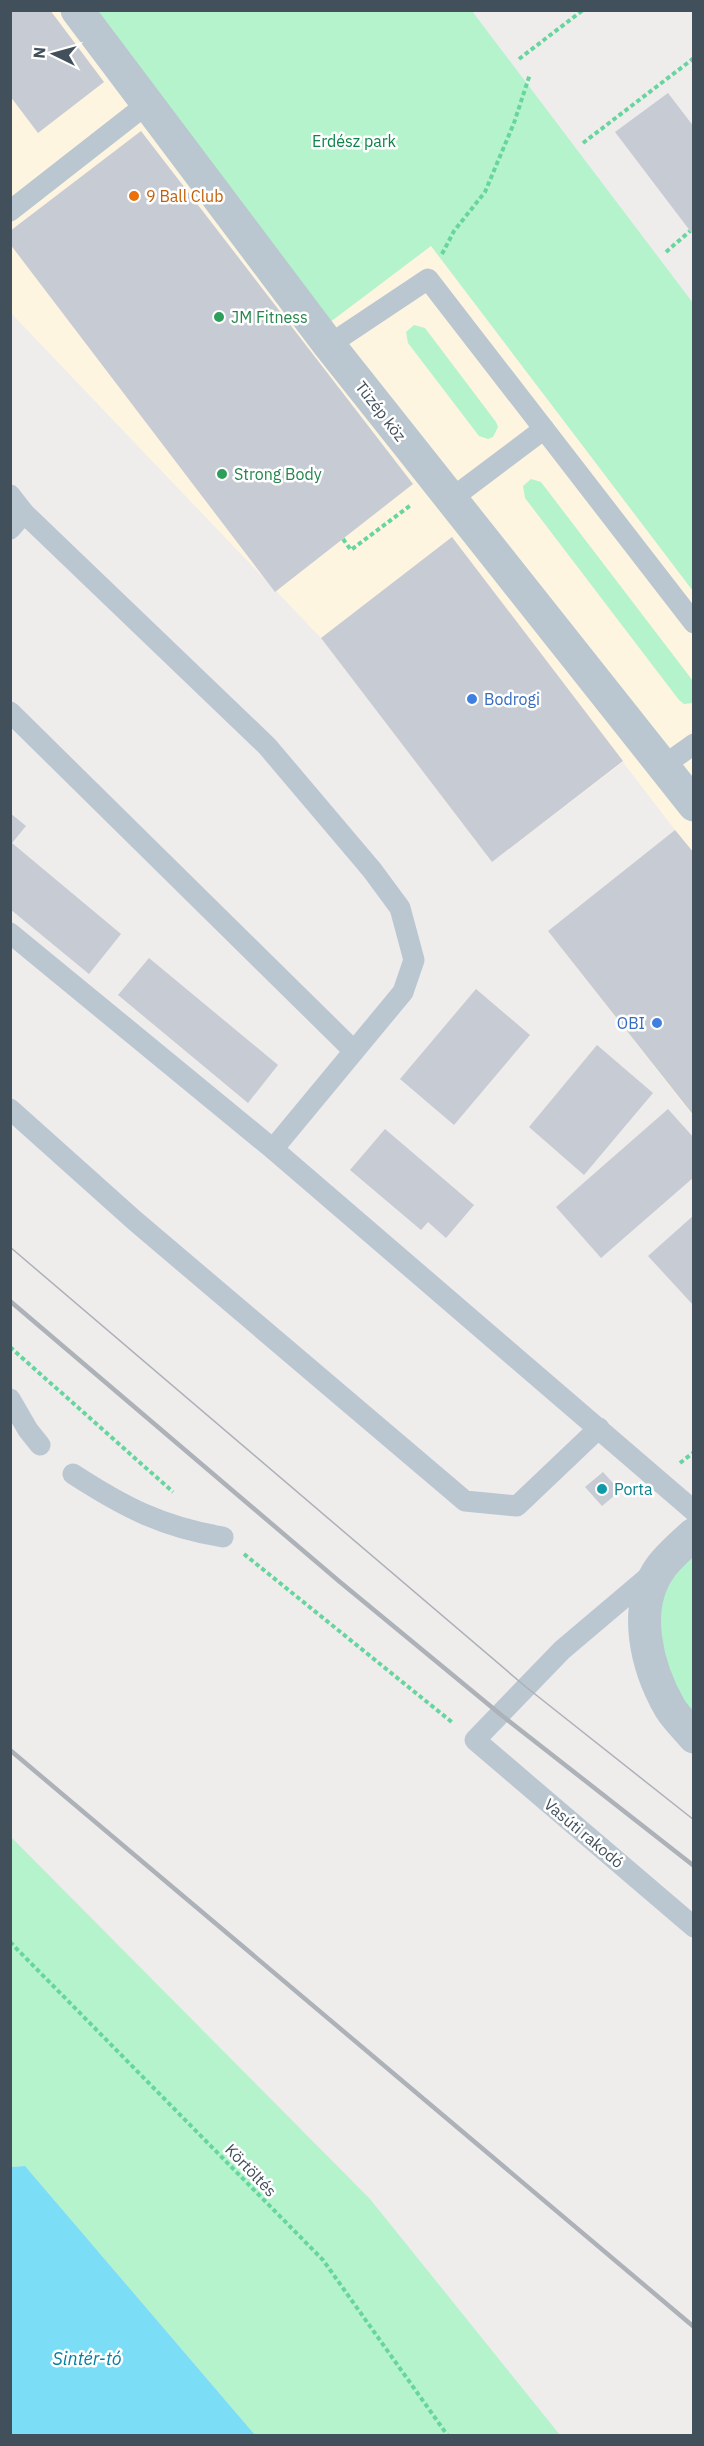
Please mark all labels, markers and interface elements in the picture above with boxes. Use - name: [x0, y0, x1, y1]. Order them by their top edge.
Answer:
- north arrow: [24, 24, 84, 84]
- text: N: [29, 46, 50, 59]
- park label: Erdész park: [312, 131, 397, 151]
- place label: 9 Ball Club: [146, 186, 223, 206]
- marker: 9 Ball Club: [127, 189, 141, 203]
- place label: JM Fitness: [231, 307, 308, 327]
- marker: JM Fitness: [212, 310, 226, 324]
- street label: Tüzép köz: [351, 377, 411, 445]
- place label: Strong Body: [234, 464, 322, 484]
- marker: Strong Body: [215, 467, 229, 481]
- place label: Bodrogi: [484, 689, 540, 709]
- marker: Bodrogi: [465, 692, 479, 706]
- place label: OBI: [617, 1013, 645, 1033]
- marker: OBI: [650, 1016, 664, 1030]
- place label: Porta: [614, 1479, 653, 1499]
- marker: Porta: [595, 1482, 609, 1496]
- street label: Vasúti rakodó: [540, 1794, 628, 1872]
- street label: Körtöltés: [221, 2139, 281, 2201]
- water label: Sintér-tó: [52, 2347, 122, 2370]

